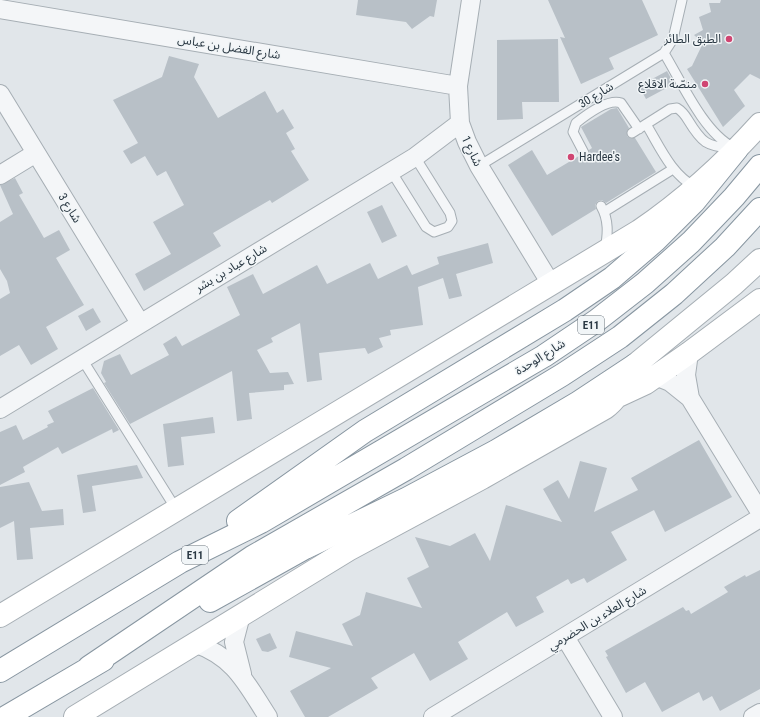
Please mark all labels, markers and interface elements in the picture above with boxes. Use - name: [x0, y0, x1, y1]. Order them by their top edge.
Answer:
- street label: شارع الفضل بن عباس: [176, 32, 281, 64]
- place label: الطبق الطائر: [663, 32, 721, 47]
- marker: الطبق الطائر: [724, 34, 734, 44]
- place label: منصّة الاقلاع: [638, 77, 697, 93]
- street label: شارع 30: [576, 79, 617, 113]
- marker: منصّة الاقلاع: [700, 79, 710, 89]
- street label: شارع 1: [457, 133, 485, 169]
- place label: Hardee's: [579, 150, 620, 164]
- marker: Hardee's: [566, 152, 576, 162]
- street label: شارع 3: [54, 191, 84, 226]
- street label: شارع عباد بن بشر: [192, 241, 270, 297]
- road number: E11: [578, 316, 604, 334]
- street label: شارع الوحدة: [512, 336, 569, 379]
- road number: E11: [182, 546, 208, 564]
- street label: شارع العلاء بن الحضرمي: [545, 583, 650, 655]

